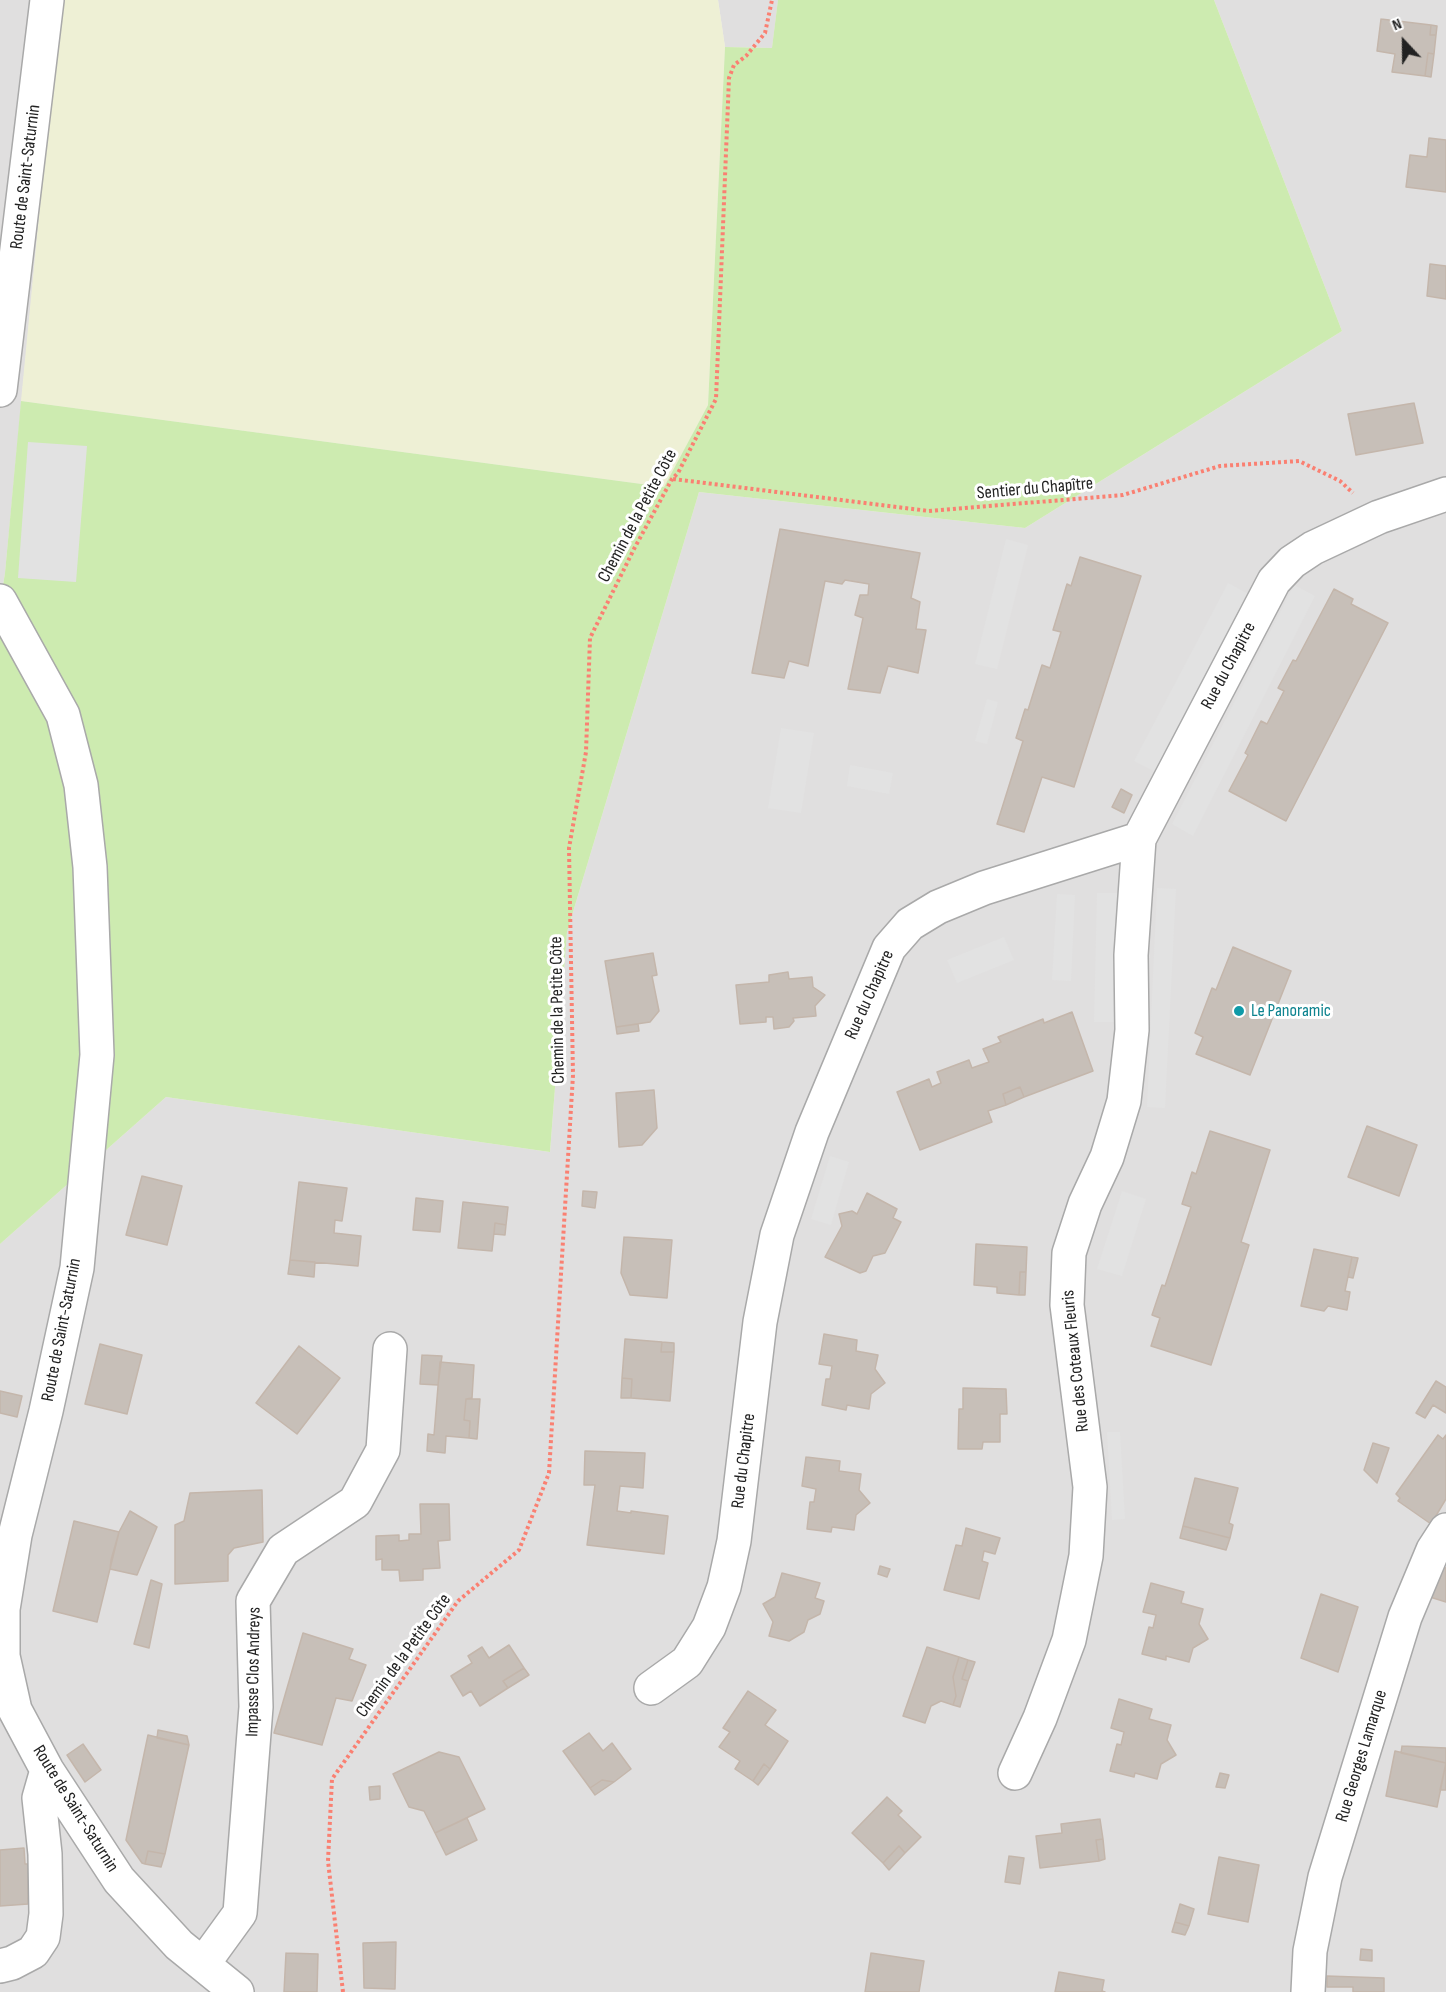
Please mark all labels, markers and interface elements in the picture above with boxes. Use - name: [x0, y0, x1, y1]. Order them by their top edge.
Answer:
- north arrow: [1374, 12, 1434, 72]
- text: N: [1390, 14, 1405, 35]
- street label: Route de Saint-Saturnin: [6, 103, 46, 251]
- street label: Chemin de la Petite Côte: [594, 446, 682, 586]
- street label: Sentier du Chapître: [976, 473, 1094, 505]
- street label: Rue du Chapitre: [1197, 619, 1261, 713]
- street label: Chemin de la Petite Côte: [546, 936, 570, 1084]
- street label: Rue du Chapitre: [841, 947, 899, 1043]
- place label: Le Panoramic: [1251, 1000, 1331, 1022]
- marker: Le Panoramic: [1232, 1004, 1246, 1018]
- street label: Route de Saint-Saturnin: [38, 1257, 86, 1403]
- street label: Rue des Coteaux Fleuris: [1058, 1289, 1094, 1433]
- street label: Rue du Chapitre: [727, 1412, 761, 1510]
- street label: Chemin de la Petite Côte: [352, 1590, 456, 1722]
- street label: Impasse Clos Andreys: [242, 1607, 266, 1737]
- street label: Rue Georges Lamarque: [1332, 1687, 1392, 1825]
- street label: Route de Saint-Saturnin: [27, 1742, 123, 1876]

